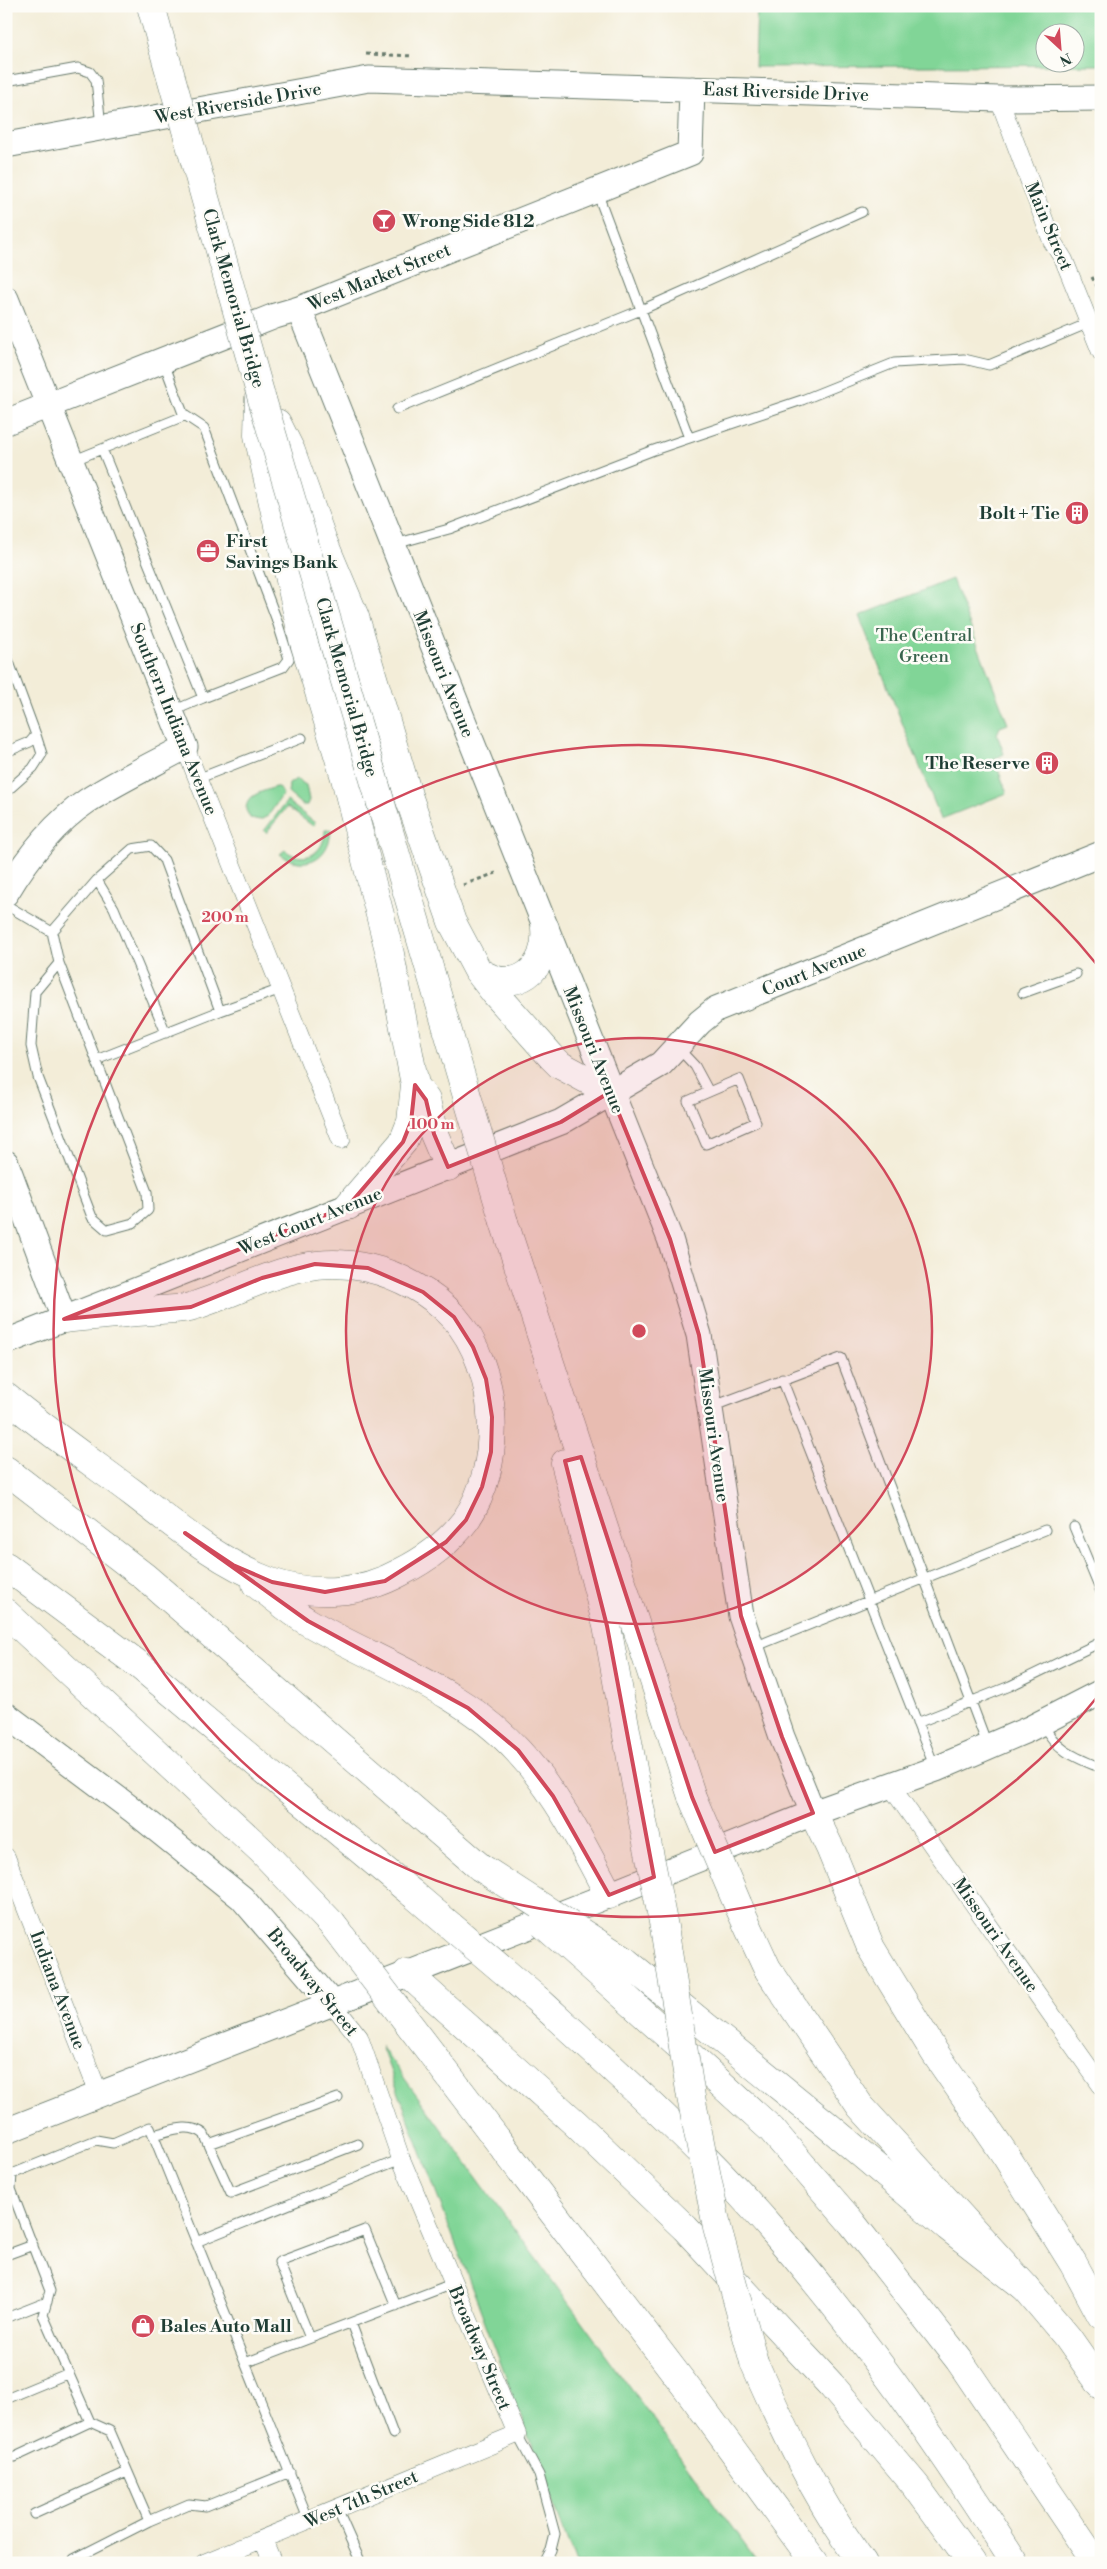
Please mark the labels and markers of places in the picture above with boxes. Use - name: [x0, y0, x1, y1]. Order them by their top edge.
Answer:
- bar icon: Wrong Side 812: [371, 208, 397, 234]
- place label: Wrong Side 812: [401, 210, 534, 233]
- building icon: Bolt + Tie: [1064, 500, 1090, 526]
- place label: Bolt + Tie: [979, 502, 1060, 525]
- place label: First Savings Bank: [226, 530, 339, 574]
- office icon: First Savings Bank: [195, 538, 221, 564]
- building icon: The Reserve: [1034, 750, 1060, 776]
- place label: The Reserve: [925, 752, 1030, 775]
- centre of rings: [630, 1322, 648, 1340]
- shop icon: Bales Auto Mall: [130, 2313, 156, 2339]
- place label: Bales Auto Mall: [160, 2315, 292, 2338]

